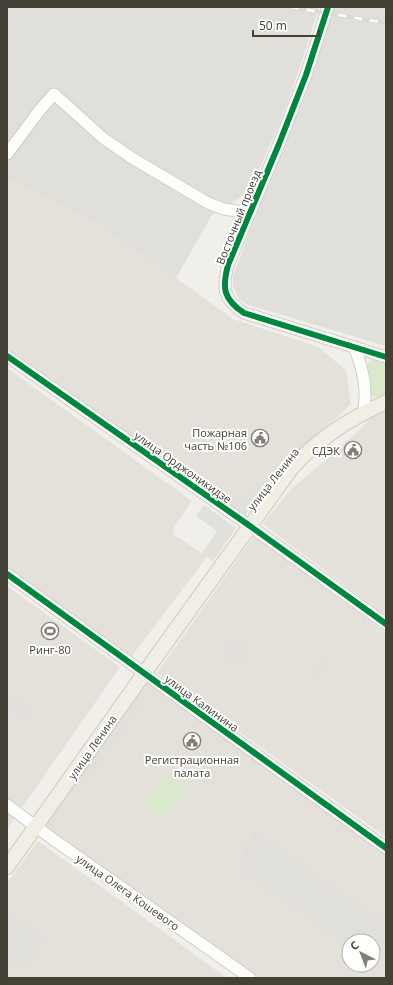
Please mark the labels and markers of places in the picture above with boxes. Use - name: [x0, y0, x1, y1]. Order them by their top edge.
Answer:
- place label: Пожарная часть №106: [184, 425, 247, 453]
- public building icon: Пожарная часть №106: [250, 428, 270, 448]
- public building icon: СДЭК: [343, 440, 363, 460]
- place label: СДЭК: [312, 443, 340, 458]
- sports icon: Ринг-80: [40, 621, 60, 641]
- place label: Ринг-80: [29, 642, 71, 657]
- public building icon: Регистрационная палата: [182, 731, 202, 751]
- place label: Регистрационная палата: [145, 752, 239, 780]

